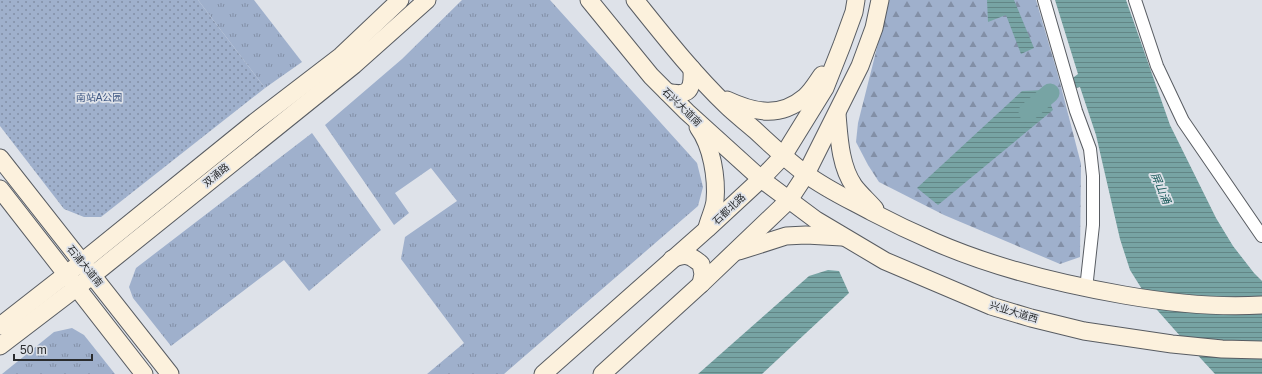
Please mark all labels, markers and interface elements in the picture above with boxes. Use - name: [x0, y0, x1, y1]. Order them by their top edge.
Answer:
- street label: 石兴大道南: [660, 86, 704, 128]
- park label: 南站A公园: [76, 92, 122, 103]
- street label: 双涌路: [201, 161, 231, 189]
- water label: 屏山涌: [1149, 170, 1174, 207]
- street label: 石都北路: [711, 191, 747, 227]
- street label: 石浦大道南: [65, 243, 105, 289]
- street label: 兴业大道西: [988, 299, 1040, 325]
- scale bar: [14, 336, 92, 362]
- text: 50 m: [20, 343, 47, 357]

